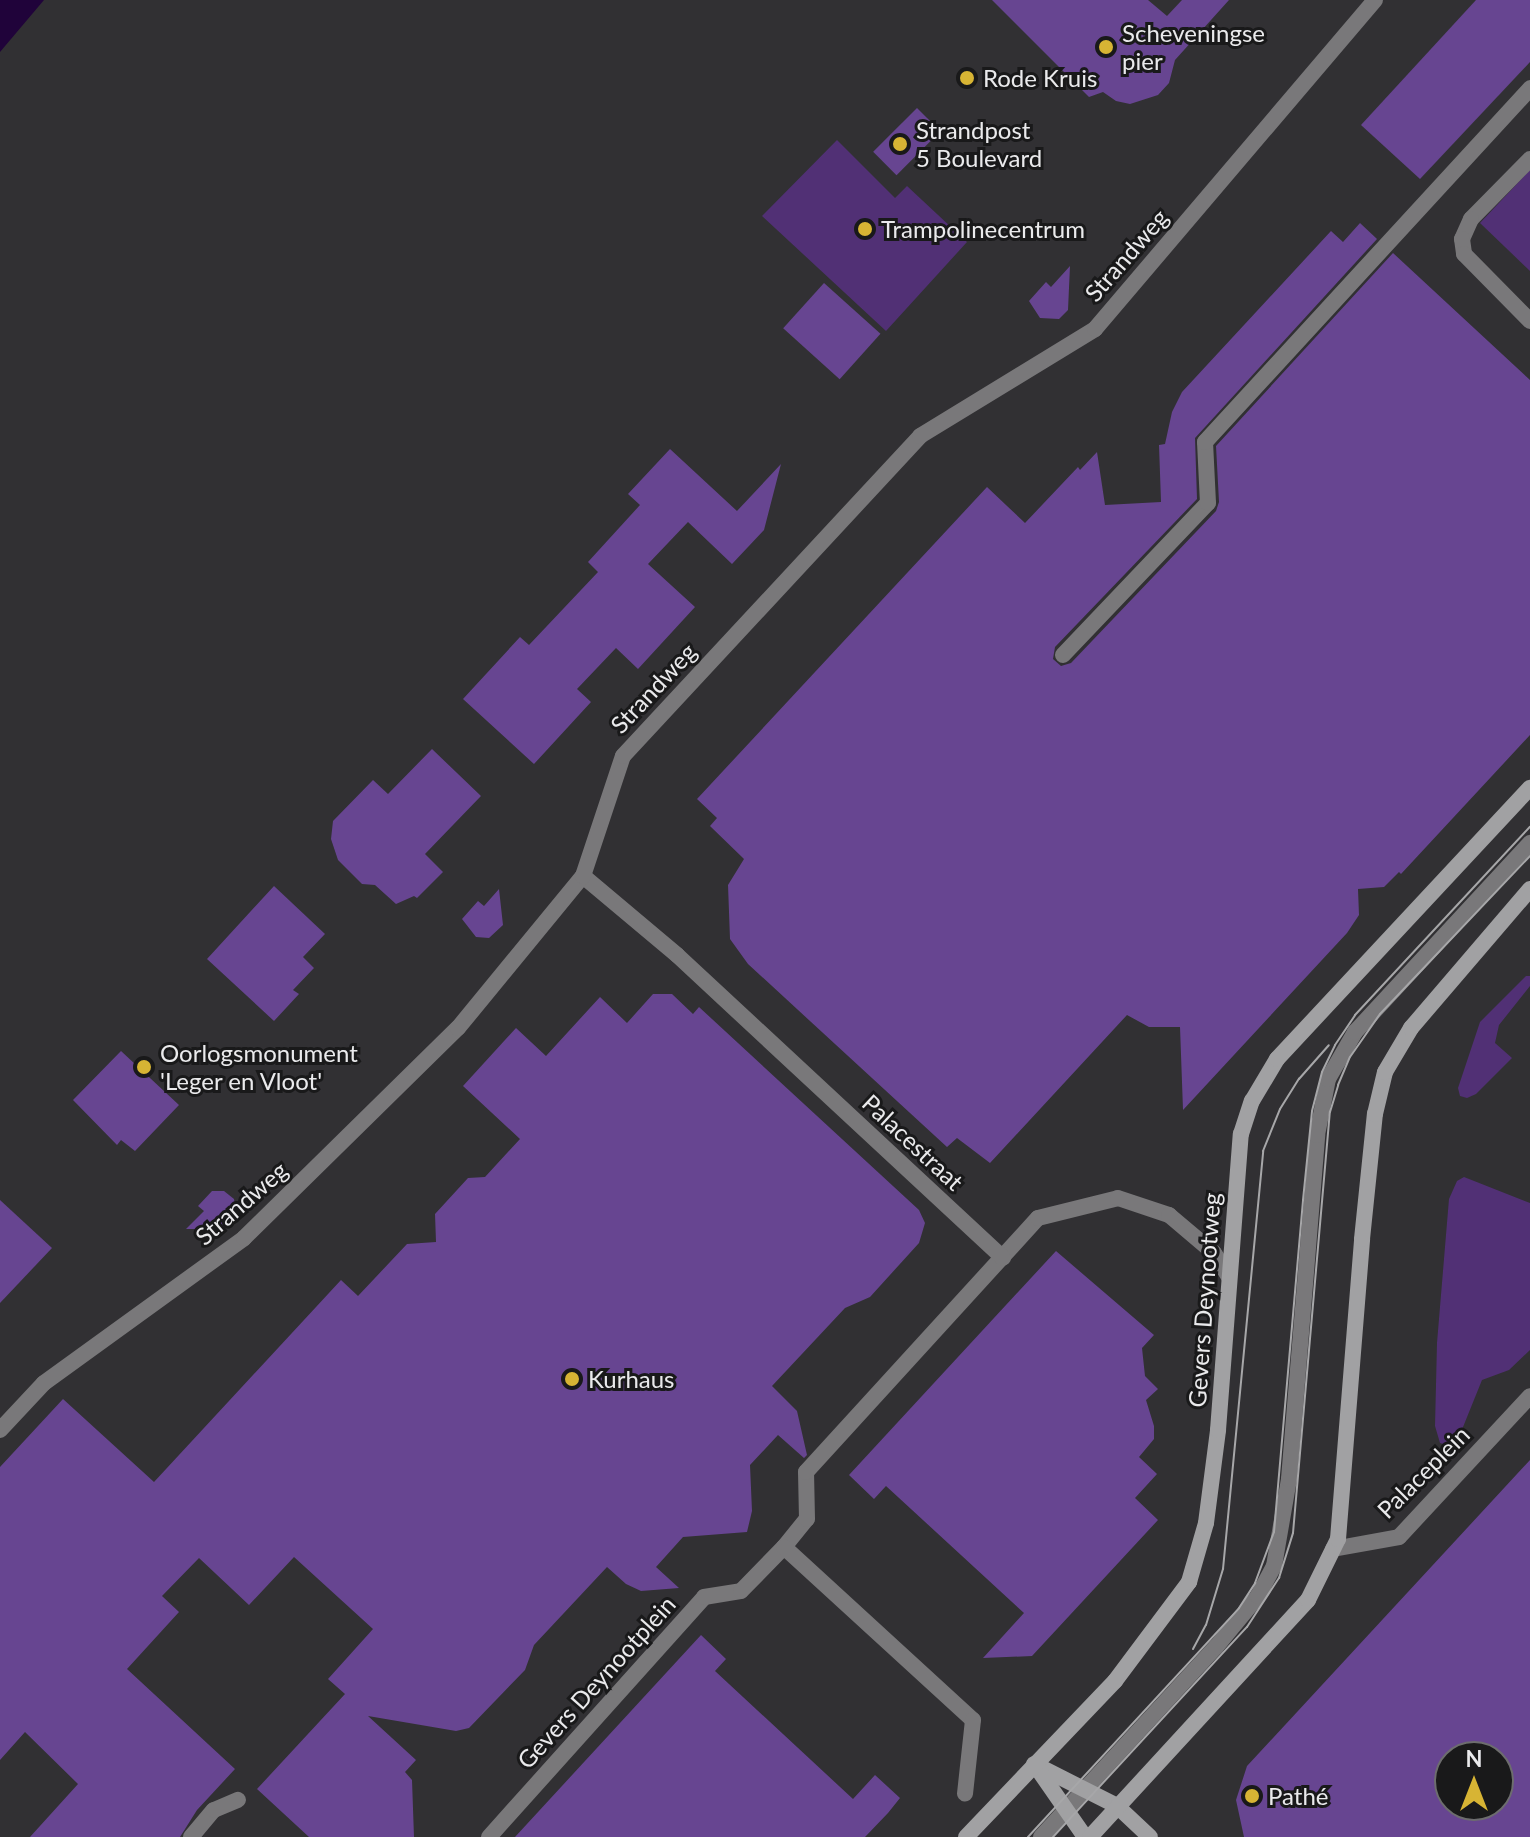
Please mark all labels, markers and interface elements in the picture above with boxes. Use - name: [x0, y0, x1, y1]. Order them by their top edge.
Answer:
- place label: Scheveningse pier: [1122, 19, 1265, 75]
- marker: Scheveningse pier: [1097, 38, 1115, 56]
- place label: Rode Kruis: [983, 64, 1097, 92]
- marker: Rode Kruis: [958, 69, 976, 87]
- place label: Strandpost 5 Boulevard: [916, 116, 1042, 172]
- marker: Strandpost 5 Boulevard: [891, 135, 909, 153]
- street label: Strandweg: [1078, 203, 1174, 307]
- place label: Trampolinecentrum: [881, 215, 1085, 243]
- marker: Trampolinecentrum: [856, 220, 874, 238]
- street label: Strandweg: [604, 637, 702, 739]
- place label: Oorlogsmonument 'Leger en Vloot': [160, 1039, 358, 1095]
- marker: Oorlogsmonument 'Leger en Vloot': [135, 1058, 153, 1076]
- street label: Palacestraat: [857, 1088, 969, 1196]
- street label: Strandweg: [189, 1155, 293, 1251]
- street label: Gevers Deynootweg: [1182, 1192, 1226, 1408]
- place label: Kurhaus: [588, 1365, 674, 1393]
- marker: Kurhaus: [563, 1370, 581, 1388]
- street label: Palaceplein: [1371, 1420, 1475, 1524]
- street label: Gevers Deynootplein: [511, 1590, 681, 1774]
- north arrow: [1434, 1741, 1514, 1821]
- text: N: [1466, 1745, 1482, 1772]
- place label: Pathé: [1268, 1782, 1328, 1810]
- marker: Pathé: [1243, 1787, 1261, 1805]

